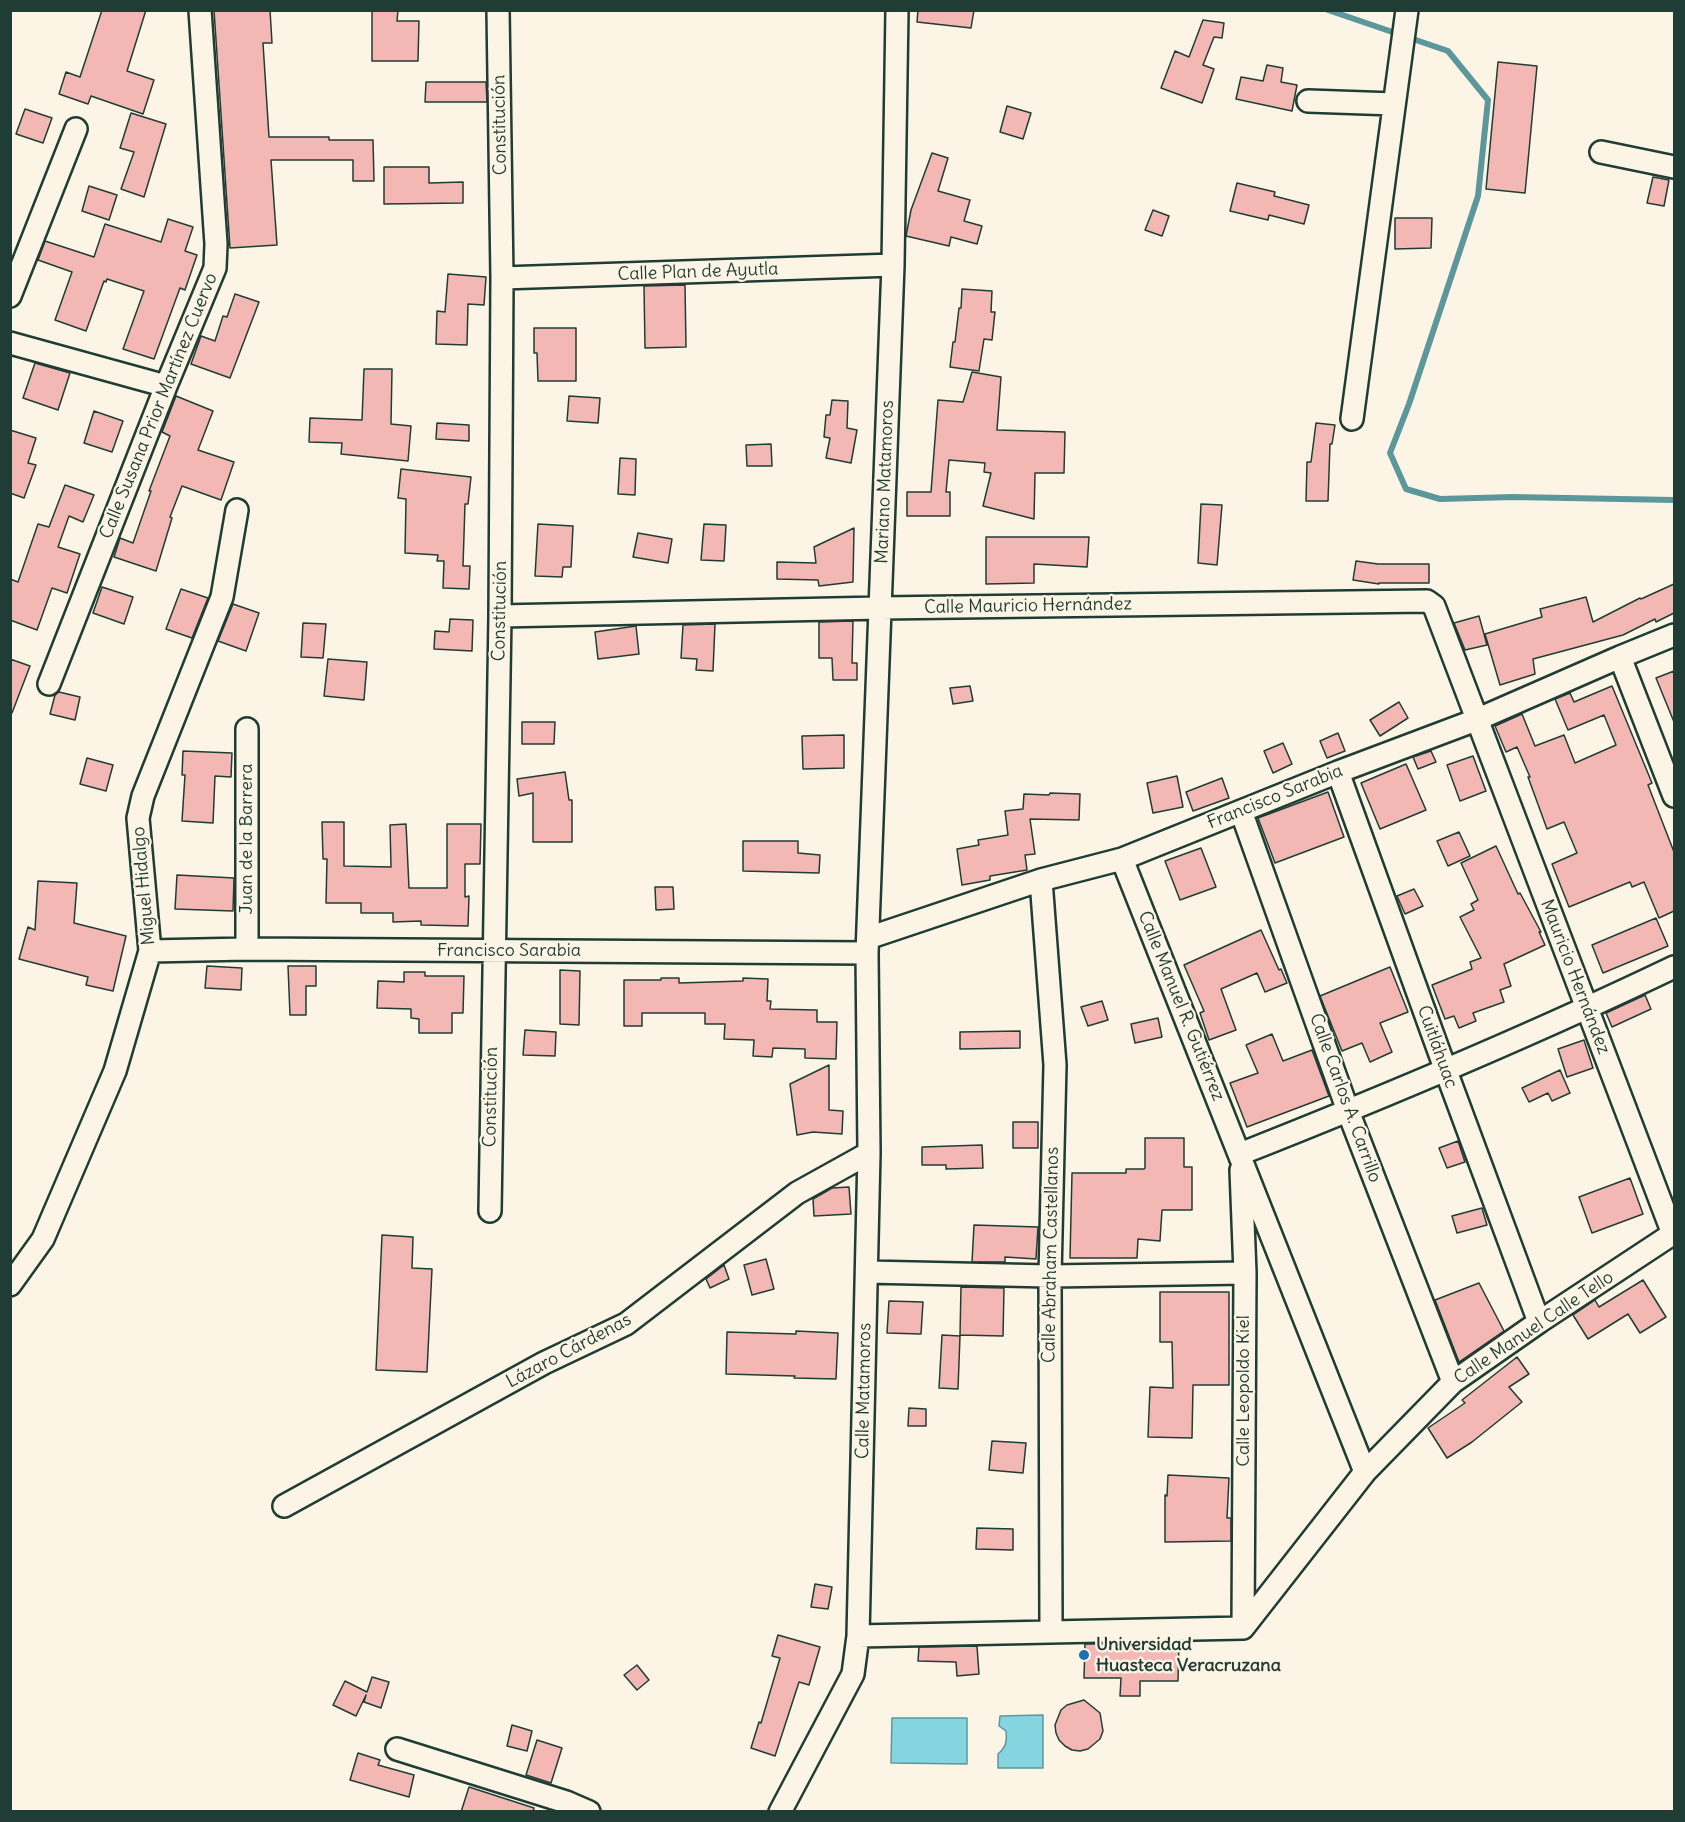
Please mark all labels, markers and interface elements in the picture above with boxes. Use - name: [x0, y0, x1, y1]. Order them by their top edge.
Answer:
- street label: Constitución: [488, 74, 512, 176]
- street label: Calle Plan de Ayutla: [617, 258, 779, 286]
- street label: Calle Susana Prior Martínez Cuervo: [96, 270, 222, 542]
- street label: Mariano Matamoros: [871, 400, 899, 564]
- street label: Constitución: [488, 560, 512, 662]
- street label: Calle Mauricio Hernández: [924, 593, 1132, 619]
- street label: Francisco Sarabia: [1204, 760, 1346, 834]
- street label: Juan de la Barrera: [236, 764, 258, 914]
- street label: Miguel Hidalgo: [128, 826, 160, 946]
- street label: Mauricio Hernández: [1536, 897, 1614, 1057]
- street label: Calle Manuel R. Gutiérrez: [1133, 908, 1229, 1104]
- street label: Francisco Sarabia: [437, 940, 581, 962]
- street label: Cuitláhuac: [1412, 1003, 1462, 1091]
- street label: Calle Carlos A. Carrillo: [1304, 1010, 1386, 1186]
- street label: Constitución: [479, 1046, 503, 1148]
- street label: Calle Abraham Castellanos: [1038, 1147, 1064, 1363]
- street label: Calle Manuel Calle Tello: [1450, 1267, 1618, 1389]
- street label: Lázaro Cárdenas: [503, 1309, 635, 1393]
- street label: Calle Leopoldo Kiel: [1233, 1315, 1255, 1467]
- street label: Calle Matamoros: [852, 1323, 876, 1459]
- place label: Universidad Huasteca Veracruzana: [1096, 1634, 1281, 1676]
- marker: Universidad Huasteca Veracruzana: [1077, 1648, 1091, 1662]

